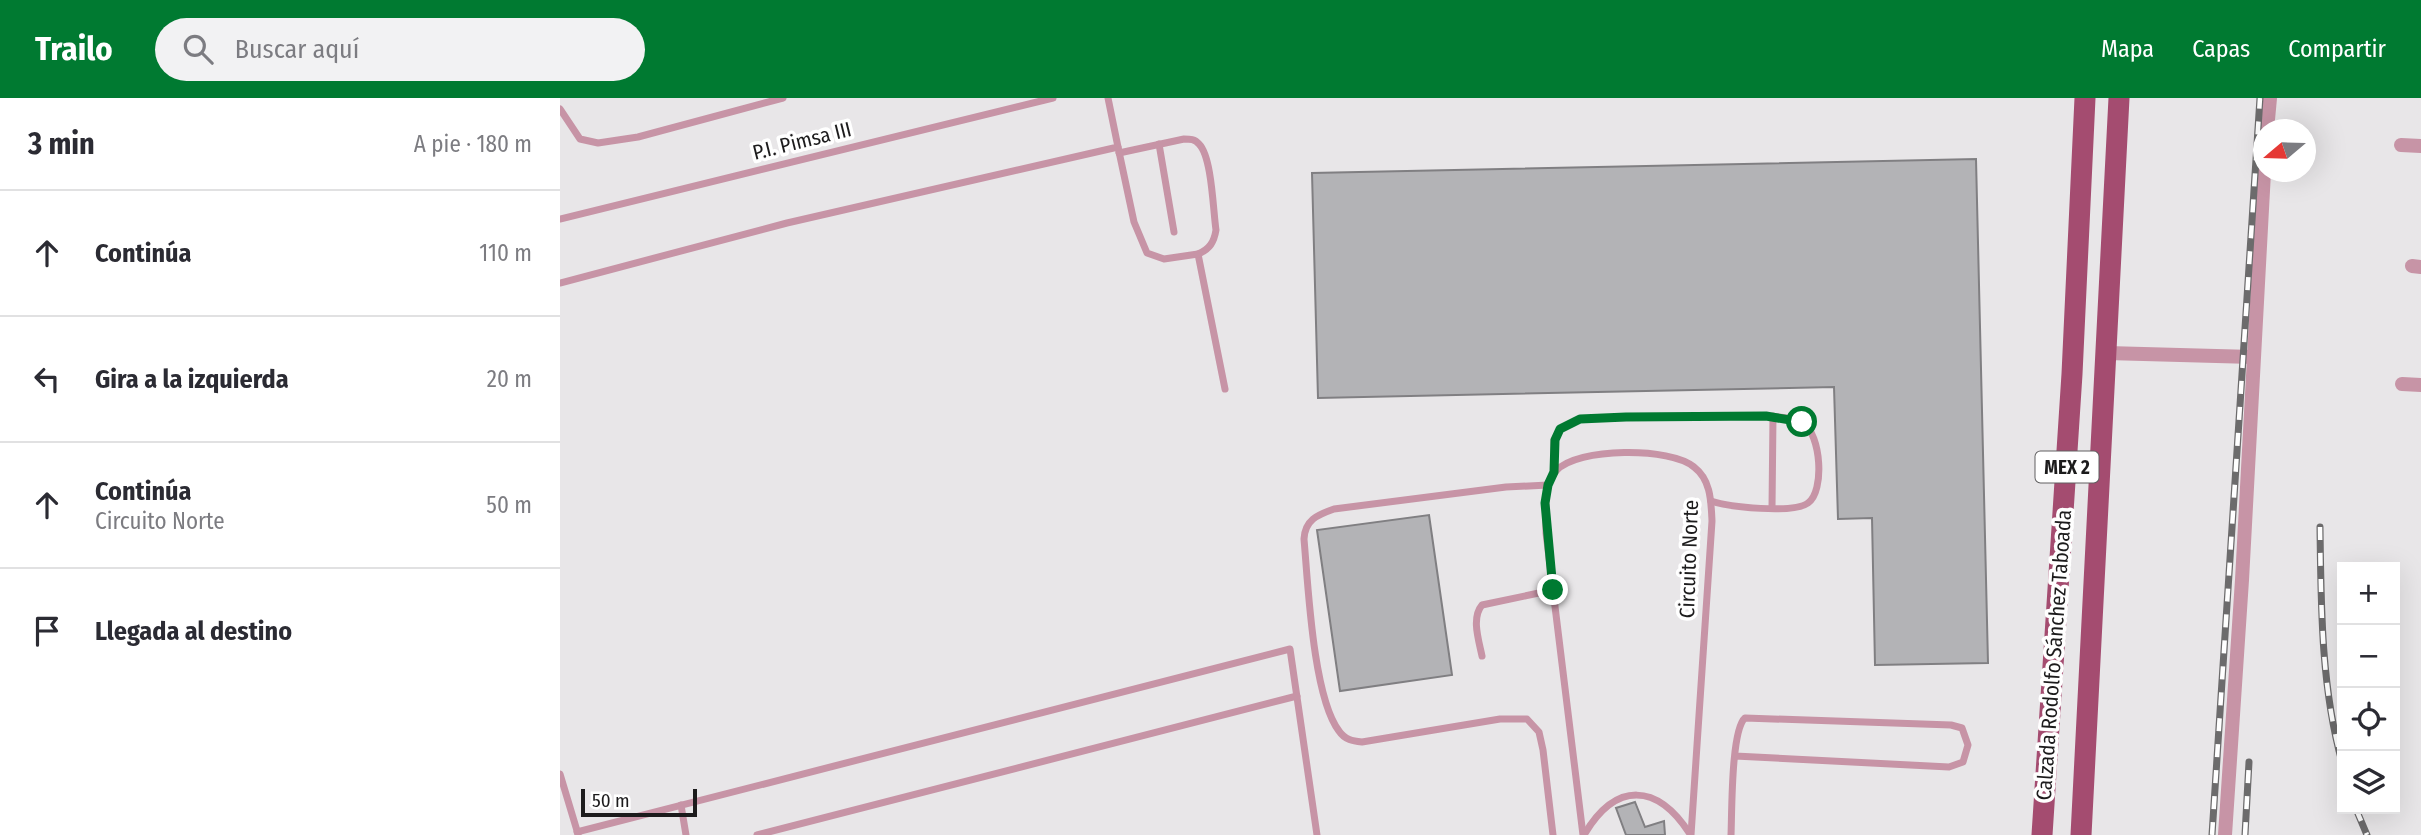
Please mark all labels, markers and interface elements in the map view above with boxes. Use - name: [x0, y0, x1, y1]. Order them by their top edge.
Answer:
- search box: [155, 18, 645, 81]
- text: Trailo: [35, 29, 113, 69]
- icon: search: [179, 30, 217, 68]
- text: Buscar aquí: [235, 34, 359, 65]
- text: Mapa: [2101, 35, 2154, 63]
- text: Capas: [2192, 35, 2250, 63]
- text: Compartir: [2288, 35, 2386, 63]
- street label: P.I. Pimsa III: [750, 116, 854, 166]
- north arrow: [2253, 119, 2316, 182]
- text: 3 min: [28, 126, 95, 162]
- text: A pie · 180 m: [414, 130, 532, 158]
- icon: ahead: [28, 234, 66, 272]
- text: Continúa: [95, 238, 192, 269]
- text: 110 m: [479, 239, 532, 267]
- icon: left: [28, 360, 66, 398]
- text: Gira a la izquierda: [95, 364, 289, 395]
- text: 20 m: [487, 365, 532, 393]
- route start: [1786, 406, 1817, 437]
- road number: MEX 2: [2036, 452, 2098, 482]
- text: Continúa: [95, 476, 192, 507]
- icon: ahead: [28, 486, 66, 524]
- text: 50 m: [486, 491, 532, 519]
- street label: Circuito Norte: [1674, 499, 1704, 619]
- text: Circuito Norte: [95, 507, 225, 535]
- street label: Calzada Rodolfo Sánchez Taboada: [2031, 509, 2077, 801]
- map controls: [2337, 562, 2400, 814]
- button: +: [2337, 562, 2400, 625]
- route end: [1537, 574, 1568, 605]
- icon: arrive: [28, 612, 66, 650]
- text: Llegada al destino: [95, 616, 292, 647]
- button: −: [2337, 625, 2400, 688]
- button: locate: [2337, 688, 2400, 751]
- button: layers: [2337, 751, 2400, 814]
- scale bar: [581, 786, 696, 818]
- text: 50 m: [592, 789, 630, 812]

